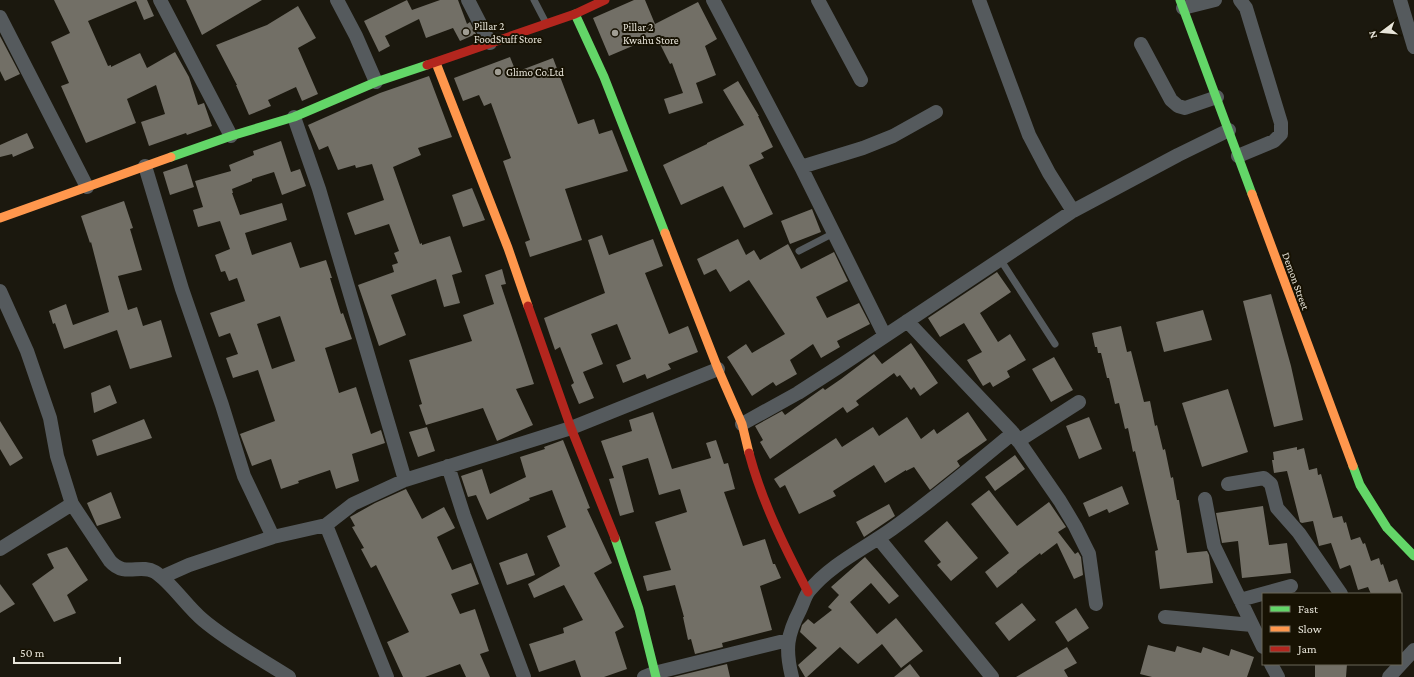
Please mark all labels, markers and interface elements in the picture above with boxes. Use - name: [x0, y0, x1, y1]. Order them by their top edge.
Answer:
- north arrow: [1362, 12, 1402, 52]
- place label: Pillar 2 FoodStuff Store: [474, 20, 542, 45]
- place label: Pillar 2 Kwahu Store: [623, 21, 679, 46]
- marker: Pillar 2 FoodStuff Store: [461, 27, 471, 37]
- marker: Pillar 2 Kwahu Store: [610, 28, 620, 38]
- text: N: [1365, 29, 1379, 40]
- place label: Glimo Co.Ltd: [506, 66, 564, 78]
- marker: Glimo Co.Ltd: [493, 67, 503, 77]
- street label: Demon Street: [1280, 251, 1312, 312]
- legend: [1262, 593, 1402, 665]
- text: Fast: [1298, 602, 1319, 616]
- text: Slow: [1298, 622, 1322, 636]
- scale bar: [14, 639, 120, 665]
- text: Jam: [1297, 642, 1317, 656]
- text: 50 m: [20, 646, 45, 660]

